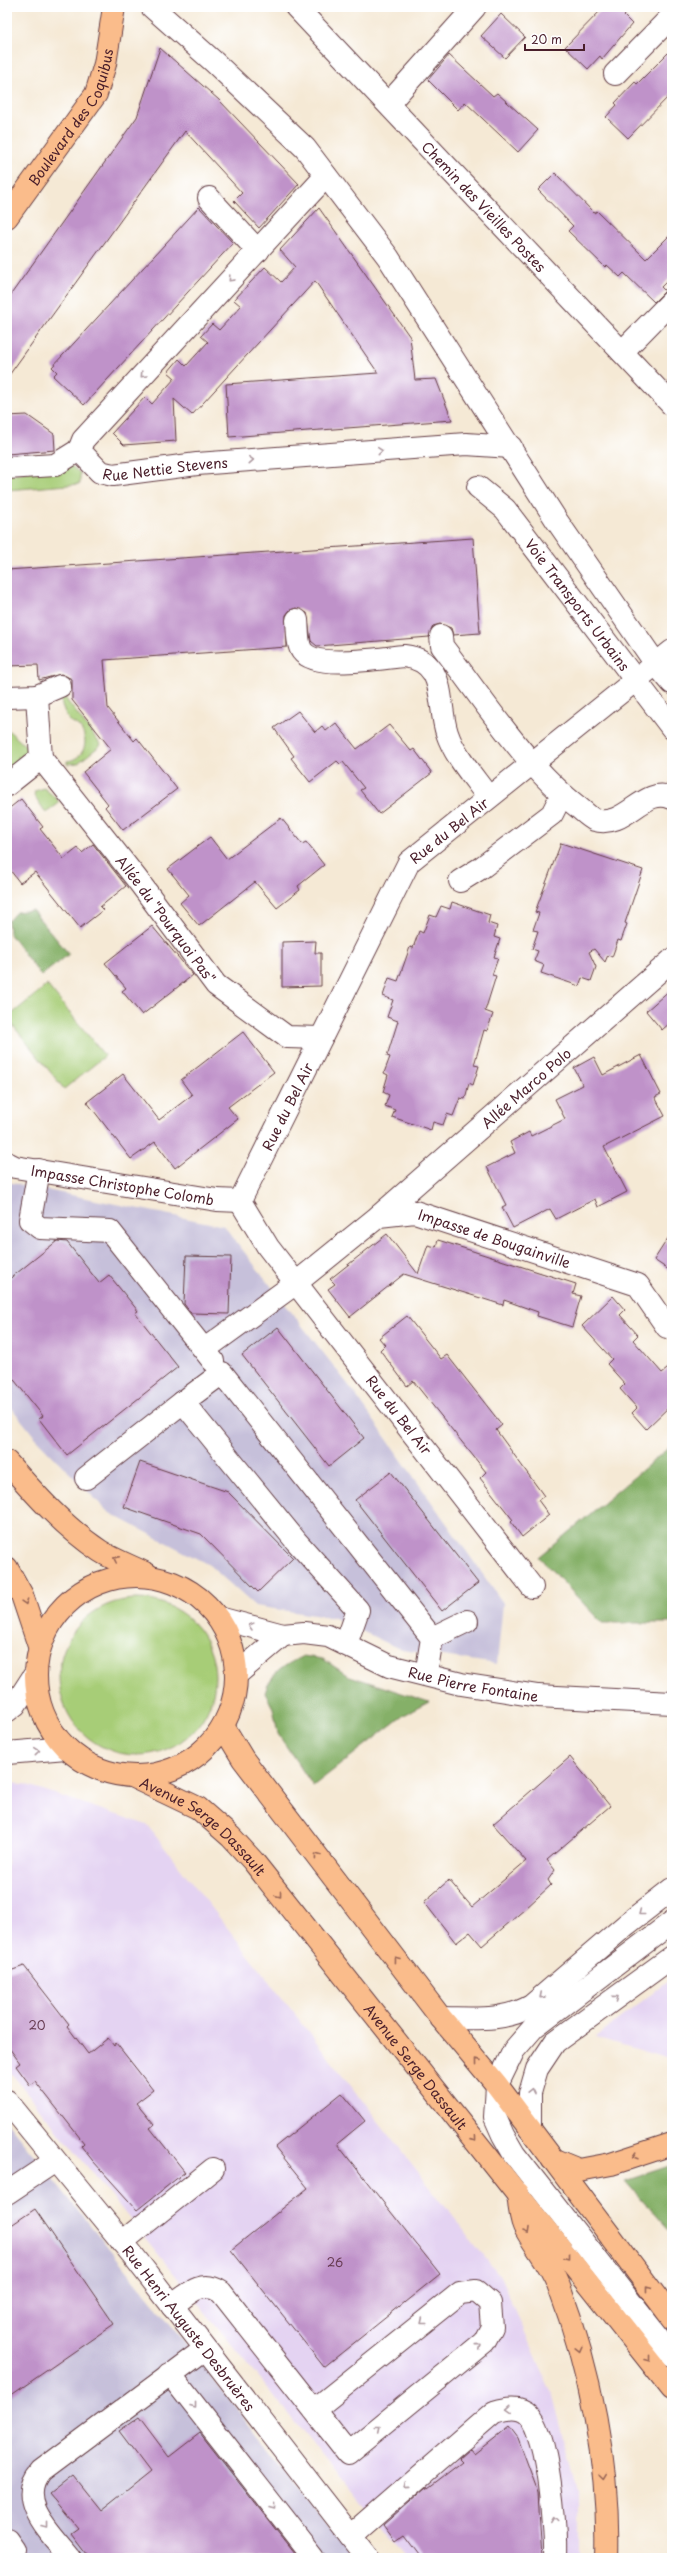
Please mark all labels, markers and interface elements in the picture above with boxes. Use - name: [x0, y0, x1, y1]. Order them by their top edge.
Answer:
- scale bar: [525, 26, 584, 52]
- text: 20 m: [531, 30, 562, 48]
- street label: Boulevard des Coquibus: [23, 47, 118, 190]
- street label: Chemin des Vieilles Postes: [417, 136, 551, 276]
- one-way arrow: [229, 275, 236, 282]
- one-way arrow: [140, 370, 148, 378]
- one-way arrow: [377, 446, 383, 455]
- street label: Rue Nettie Stevens: [101, 451, 229, 486]
- one-way arrow: [248, 456, 254, 465]
- street label: Voie Transports Urbains: [521, 534, 635, 675]
- street label: Rue du Bel Air: [405, 792, 493, 868]
- street label: Allée du "Pourquoi Pas": [111, 851, 221, 987]
- street label: Allée Marco Polo: [476, 1042, 575, 1133]
- street label: Rue du Bel Air: [256, 1058, 318, 1154]
- street label: Impasse Christophe Colomb: [30, 1159, 216, 1210]
- street label: Impasse de Bougainville: [416, 1203, 574, 1273]
- street label: Rue du Bel Air: [361, 1371, 437, 1460]
- one-way arrow: [113, 1556, 121, 1564]
- one-way arrow: [20, 1599, 28, 1606]
- one-way arrow: [248, 1622, 255, 1631]
- street label: Rue Pierre Fontaine: [406, 1661, 540, 1706]
- one-way arrow: [34, 1746, 40, 1755]
- street label: Avenue Serge Dassault: [137, 1771, 271, 1880]
- one-way arrow: [314, 1853, 322, 1860]
- one-way arrow: [275, 1890, 282, 1897]
- one-way arrow: [639, 1908, 646, 1915]
- one-way arrow: [394, 1957, 401, 1964]
- one-way arrow: [539, 1992, 546, 1999]
- one-way arrow: [612, 1995, 619, 2003]
- street label: Avenue Serge Dassault: [359, 1999, 473, 2134]
- house number: 20: [28, 2016, 46, 2034]
- one-way arrow: [474, 2059, 481, 2066]
- one-way arrow: [527, 2087, 535, 2094]
- one-way arrow: [469, 2134, 476, 2141]
- one-way arrow: [632, 2151, 639, 2160]
- one-way arrow: [522, 2226, 529, 2234]
- street label: Rue Henri Auguste Desbruères: [118, 2240, 260, 2415]
- one-way arrow: [563, 2252, 570, 2259]
- house number: 26: [327, 2253, 343, 2271]
- one-way arrow: [646, 2285, 653, 2292]
- one-way arrow: [421, 2318, 428, 2325]
- one-way arrow: [474, 2344, 482, 2351]
- one-way arrow: [574, 2345, 583, 2352]
- one-way arrow: [643, 2354, 650, 2361]
- one-way arrow: [190, 2401, 197, 2408]
- one-way arrow: [506, 2405, 512, 2414]
- one-way arrow: [374, 2426, 381, 2433]
- one-way arrow: [598, 2474, 607, 2480]
- one-way arrow: [405, 2481, 412, 2488]
- one-way arrow: [270, 2503, 277, 2510]
- one-way arrow: [551, 2516, 560, 2522]
- one-way arrow: [41, 2521, 48, 2528]

